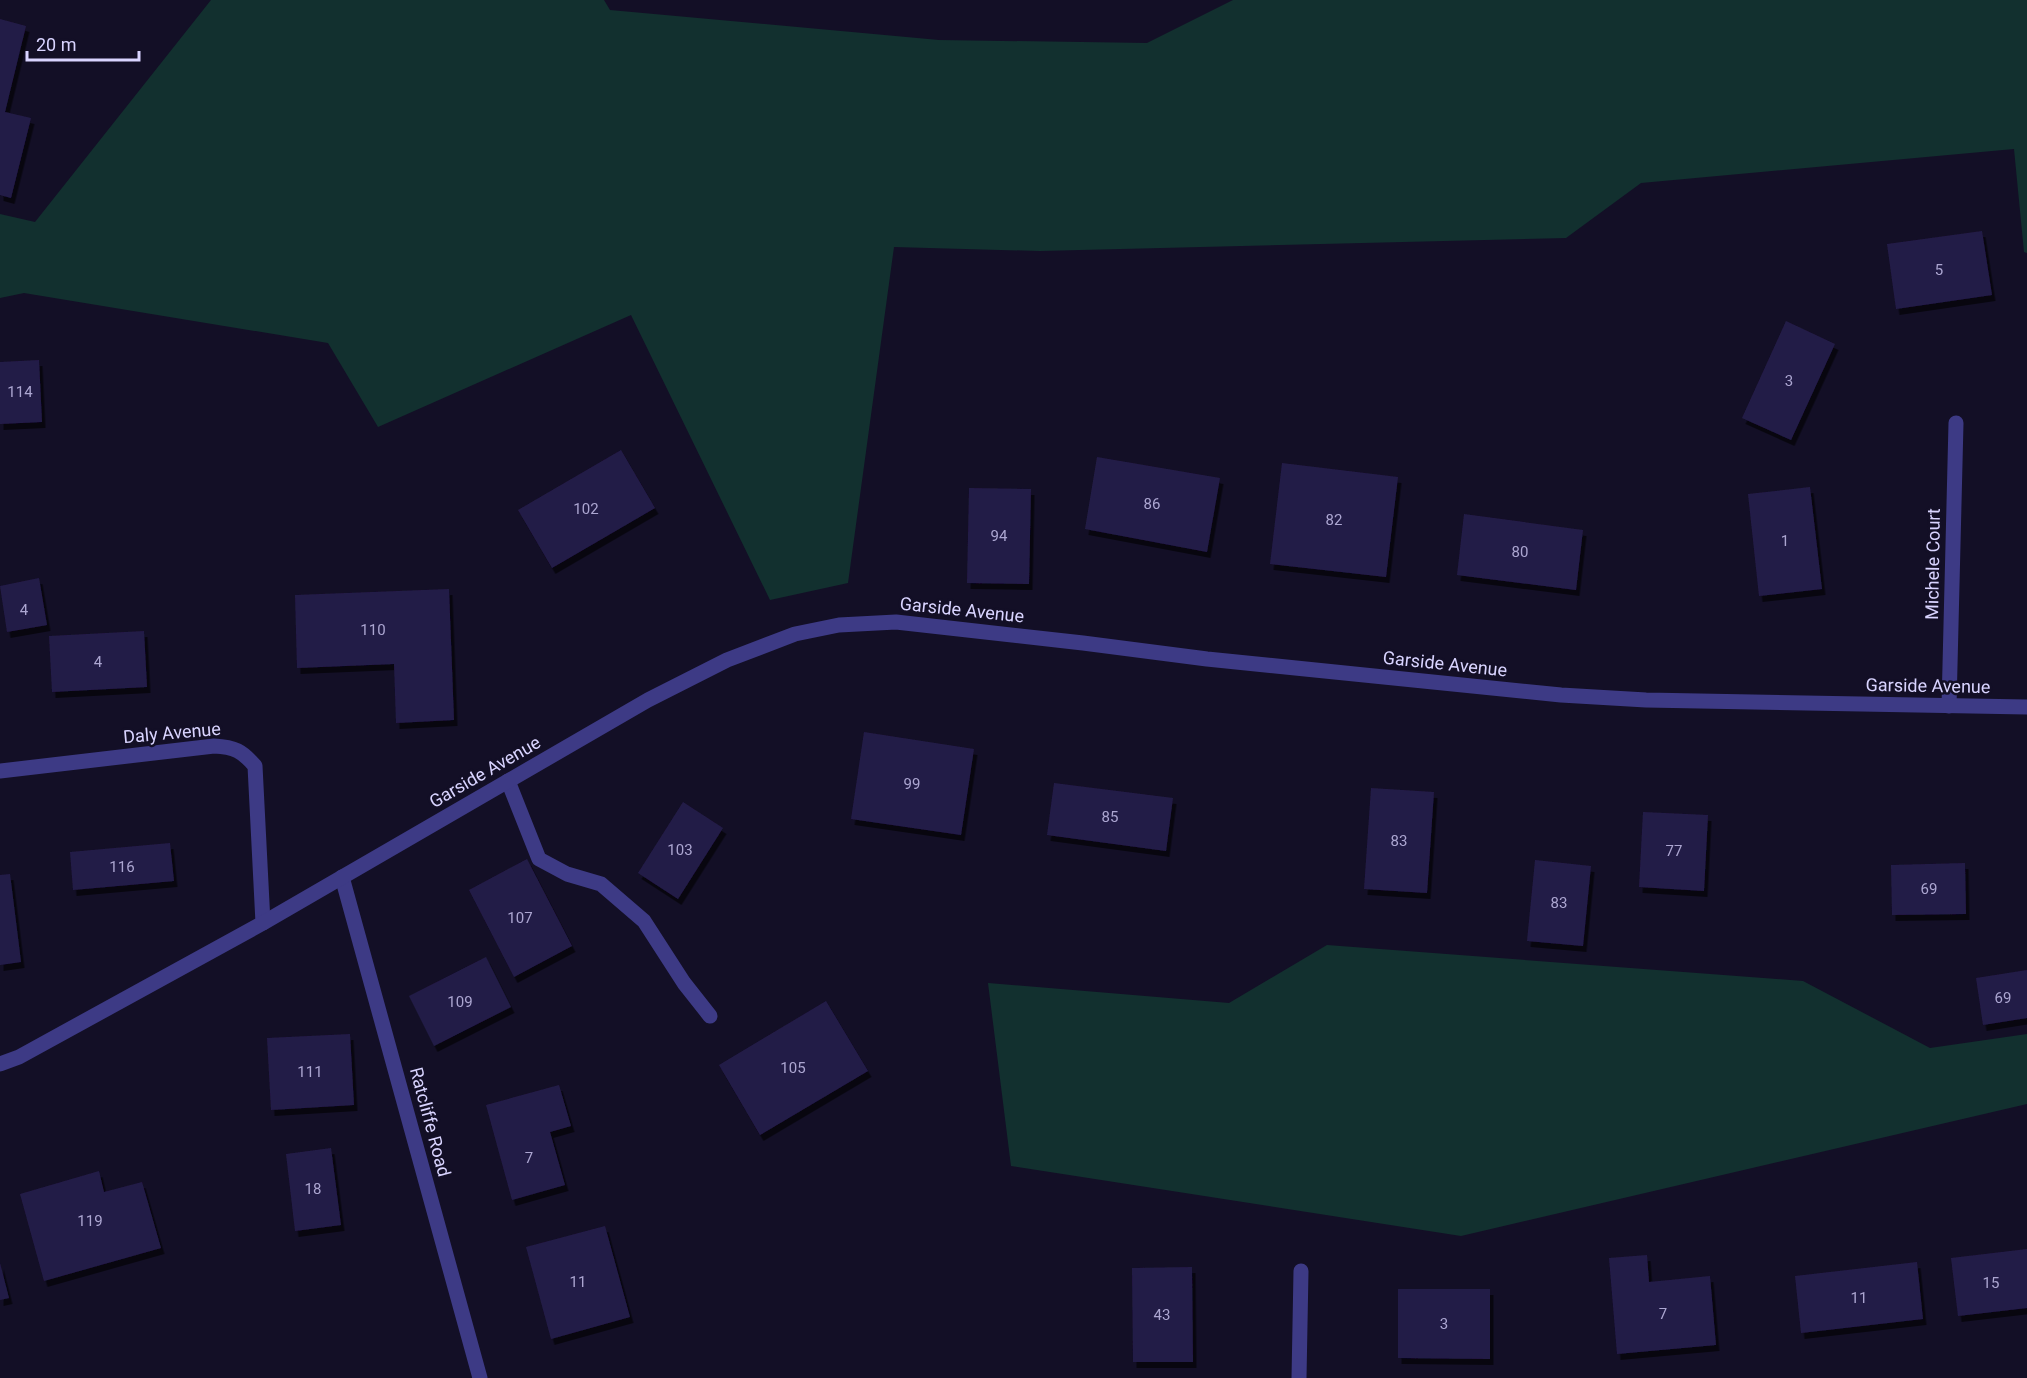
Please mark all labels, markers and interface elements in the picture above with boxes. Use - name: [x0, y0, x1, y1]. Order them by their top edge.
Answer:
- scale bar: [27, 24, 140, 62]
- text: 20 m: [36, 34, 76, 55]
- house number: 5: [1935, 261, 1943, 279]
- house number: 3: [1785, 372, 1793, 390]
- house number: 114: [7, 383, 33, 401]
- house number: 86: [1144, 495, 1160, 513]
- house number: 102: [573, 500, 599, 518]
- street label: Michele Court: [1921, 508, 1944, 620]
- house number: 82: [1326, 511, 1342, 529]
- house number: 94: [991, 527, 1008, 545]
- house number: 1: [1781, 532, 1789, 550]
- house number: 80: [1512, 543, 1528, 561]
- street label: Garside Avenue: [899, 593, 1025, 626]
- house number: 4: [20, 601, 29, 619]
- house number: 110: [360, 621, 386, 639]
- street label: Garside Avenue: [1382, 647, 1508, 680]
- house number: 4: [94, 653, 103, 671]
- street label: Garside Avenue: [1865, 674, 1991, 697]
- street label: Daly Avenue: [122, 718, 222, 747]
- street label: Garside Avenue: [425, 731, 544, 812]
- house number: 99: [904, 775, 920, 793]
- house number: 85: [1102, 808, 1118, 826]
- house number: 83: [1391, 832, 1407, 850]
- house number: 103: [667, 841, 693, 859]
- house number: 77: [1666, 842, 1682, 860]
- house number: 116: [109, 858, 135, 876]
- house number: 69: [1921, 880, 1937, 898]
- house number: 83: [1551, 894, 1567, 912]
- house number: 107: [507, 909, 533, 927]
- house number: 69: [1995, 989, 2011, 1007]
- house number: 109: [447, 993, 473, 1011]
- house number: 105: [780, 1059, 806, 1077]
- house number: 111: [297, 1063, 323, 1081]
- street label: Ratcliffe Road: [406, 1065, 455, 1179]
- house number: 7: [525, 1149, 533, 1167]
- house number: 18: [305, 1180, 321, 1198]
- house number: 119: [77, 1212, 103, 1230]
- house number: 11: [570, 1273, 586, 1291]
- house number: 15: [1983, 1274, 1999, 1292]
- house number: 11: [1851, 1289, 1867, 1307]
- house number: 7: [1659, 1305, 1667, 1323]
- house number: 43: [1154, 1306, 1170, 1324]
- house number: 3: [1440, 1315, 1448, 1333]

